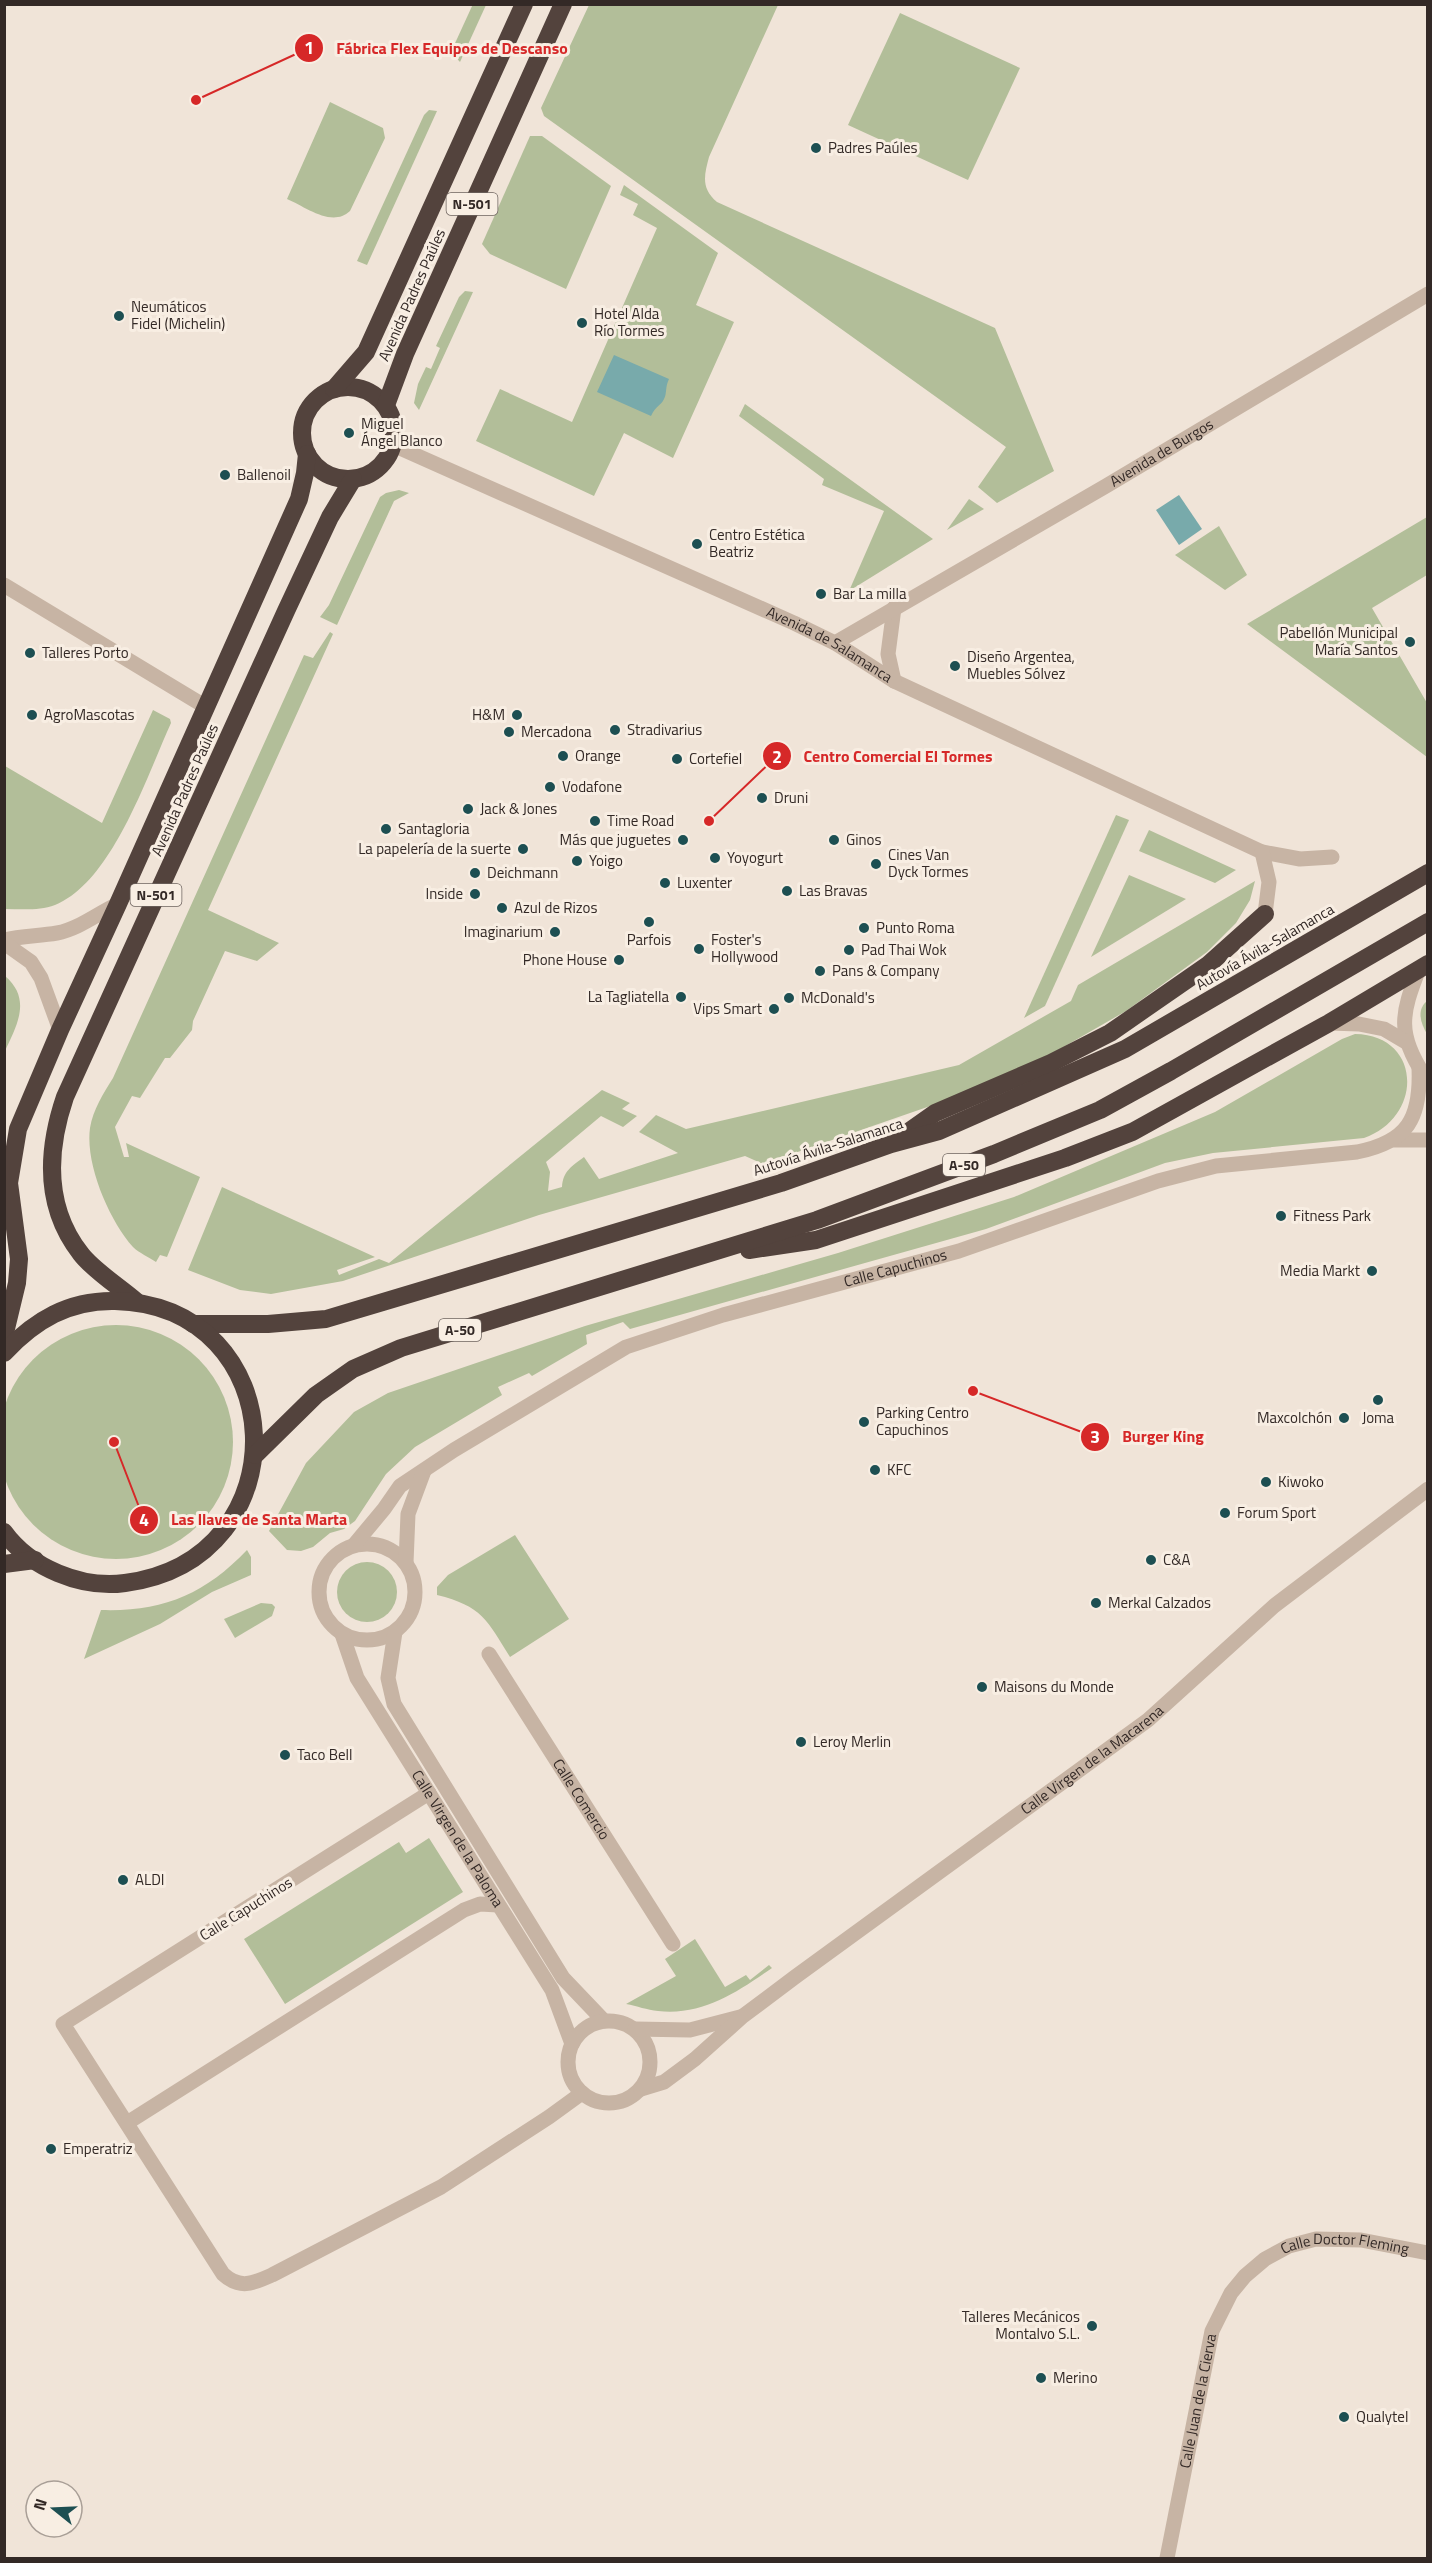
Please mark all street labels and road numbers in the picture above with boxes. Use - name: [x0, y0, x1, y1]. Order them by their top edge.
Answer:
- road number: N-501: [446, 193, 498, 215]
- street label: Avenida Padres Paúles: [372, 225, 451, 365]
- street label: Avenida de Burgos: [1105, 412, 1218, 492]
- street label: Avenida de Salamanca: [763, 600, 898, 688]
- street label: Avenida Padres Paúles: [145, 720, 224, 860]
- road number: N-501: [130, 884, 182, 906]
- street label: Autovía Ávila-Salamanca: [1191, 897, 1339, 996]
- street label: Autovía Ávila-Salamanca: [750, 1111, 906, 1182]
- road number: A-50: [943, 1154, 985, 1176]
- street label: Calle Capuchinos: [841, 1243, 949, 1293]
- road number: A-50: [439, 1319, 481, 1341]
- street label: Calle Virgen de la Macarena: [1016, 1699, 1169, 1820]
- street label: Calle Comercio: [547, 1754, 616, 1844]
- street label: Calle Virgen de la Paloma: [406, 1765, 510, 1912]
- street label: Calle Capuchinos: [195, 1871, 297, 1946]
- street label: Calle Doctor Fleming: [1276, 2227, 1411, 2260]
- street label: Calle Juan de la Cierva: [1173, 2331, 1222, 2470]

